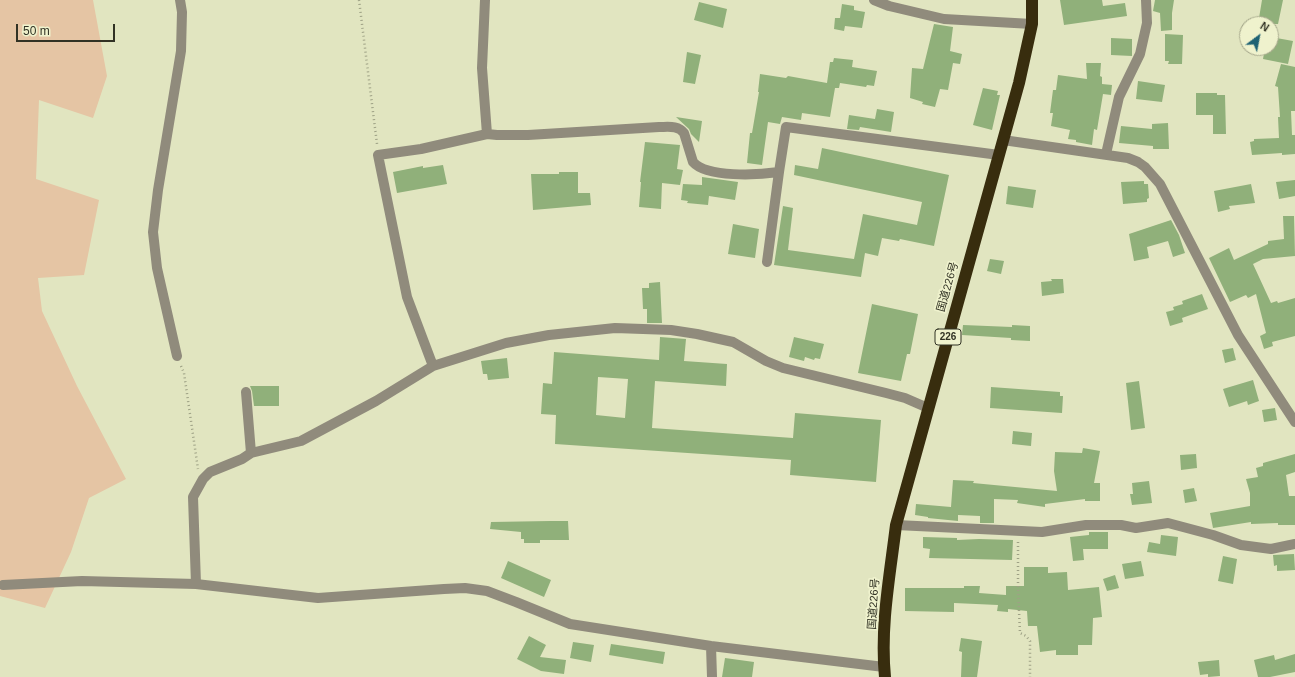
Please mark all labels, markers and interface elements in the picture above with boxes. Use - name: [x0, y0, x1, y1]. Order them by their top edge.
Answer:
- scale bar: [18, 16, 117, 42]
- north arrow: [1239, 16, 1279, 56]
- text: N: [1258, 19, 1271, 34]
- text: 50 m: [23, 24, 50, 38]
- street label: 国道226号: [935, 260, 961, 314]
- road number: 226: [935, 329, 961, 345]
- street label: 国道226号: [866, 578, 882, 630]

